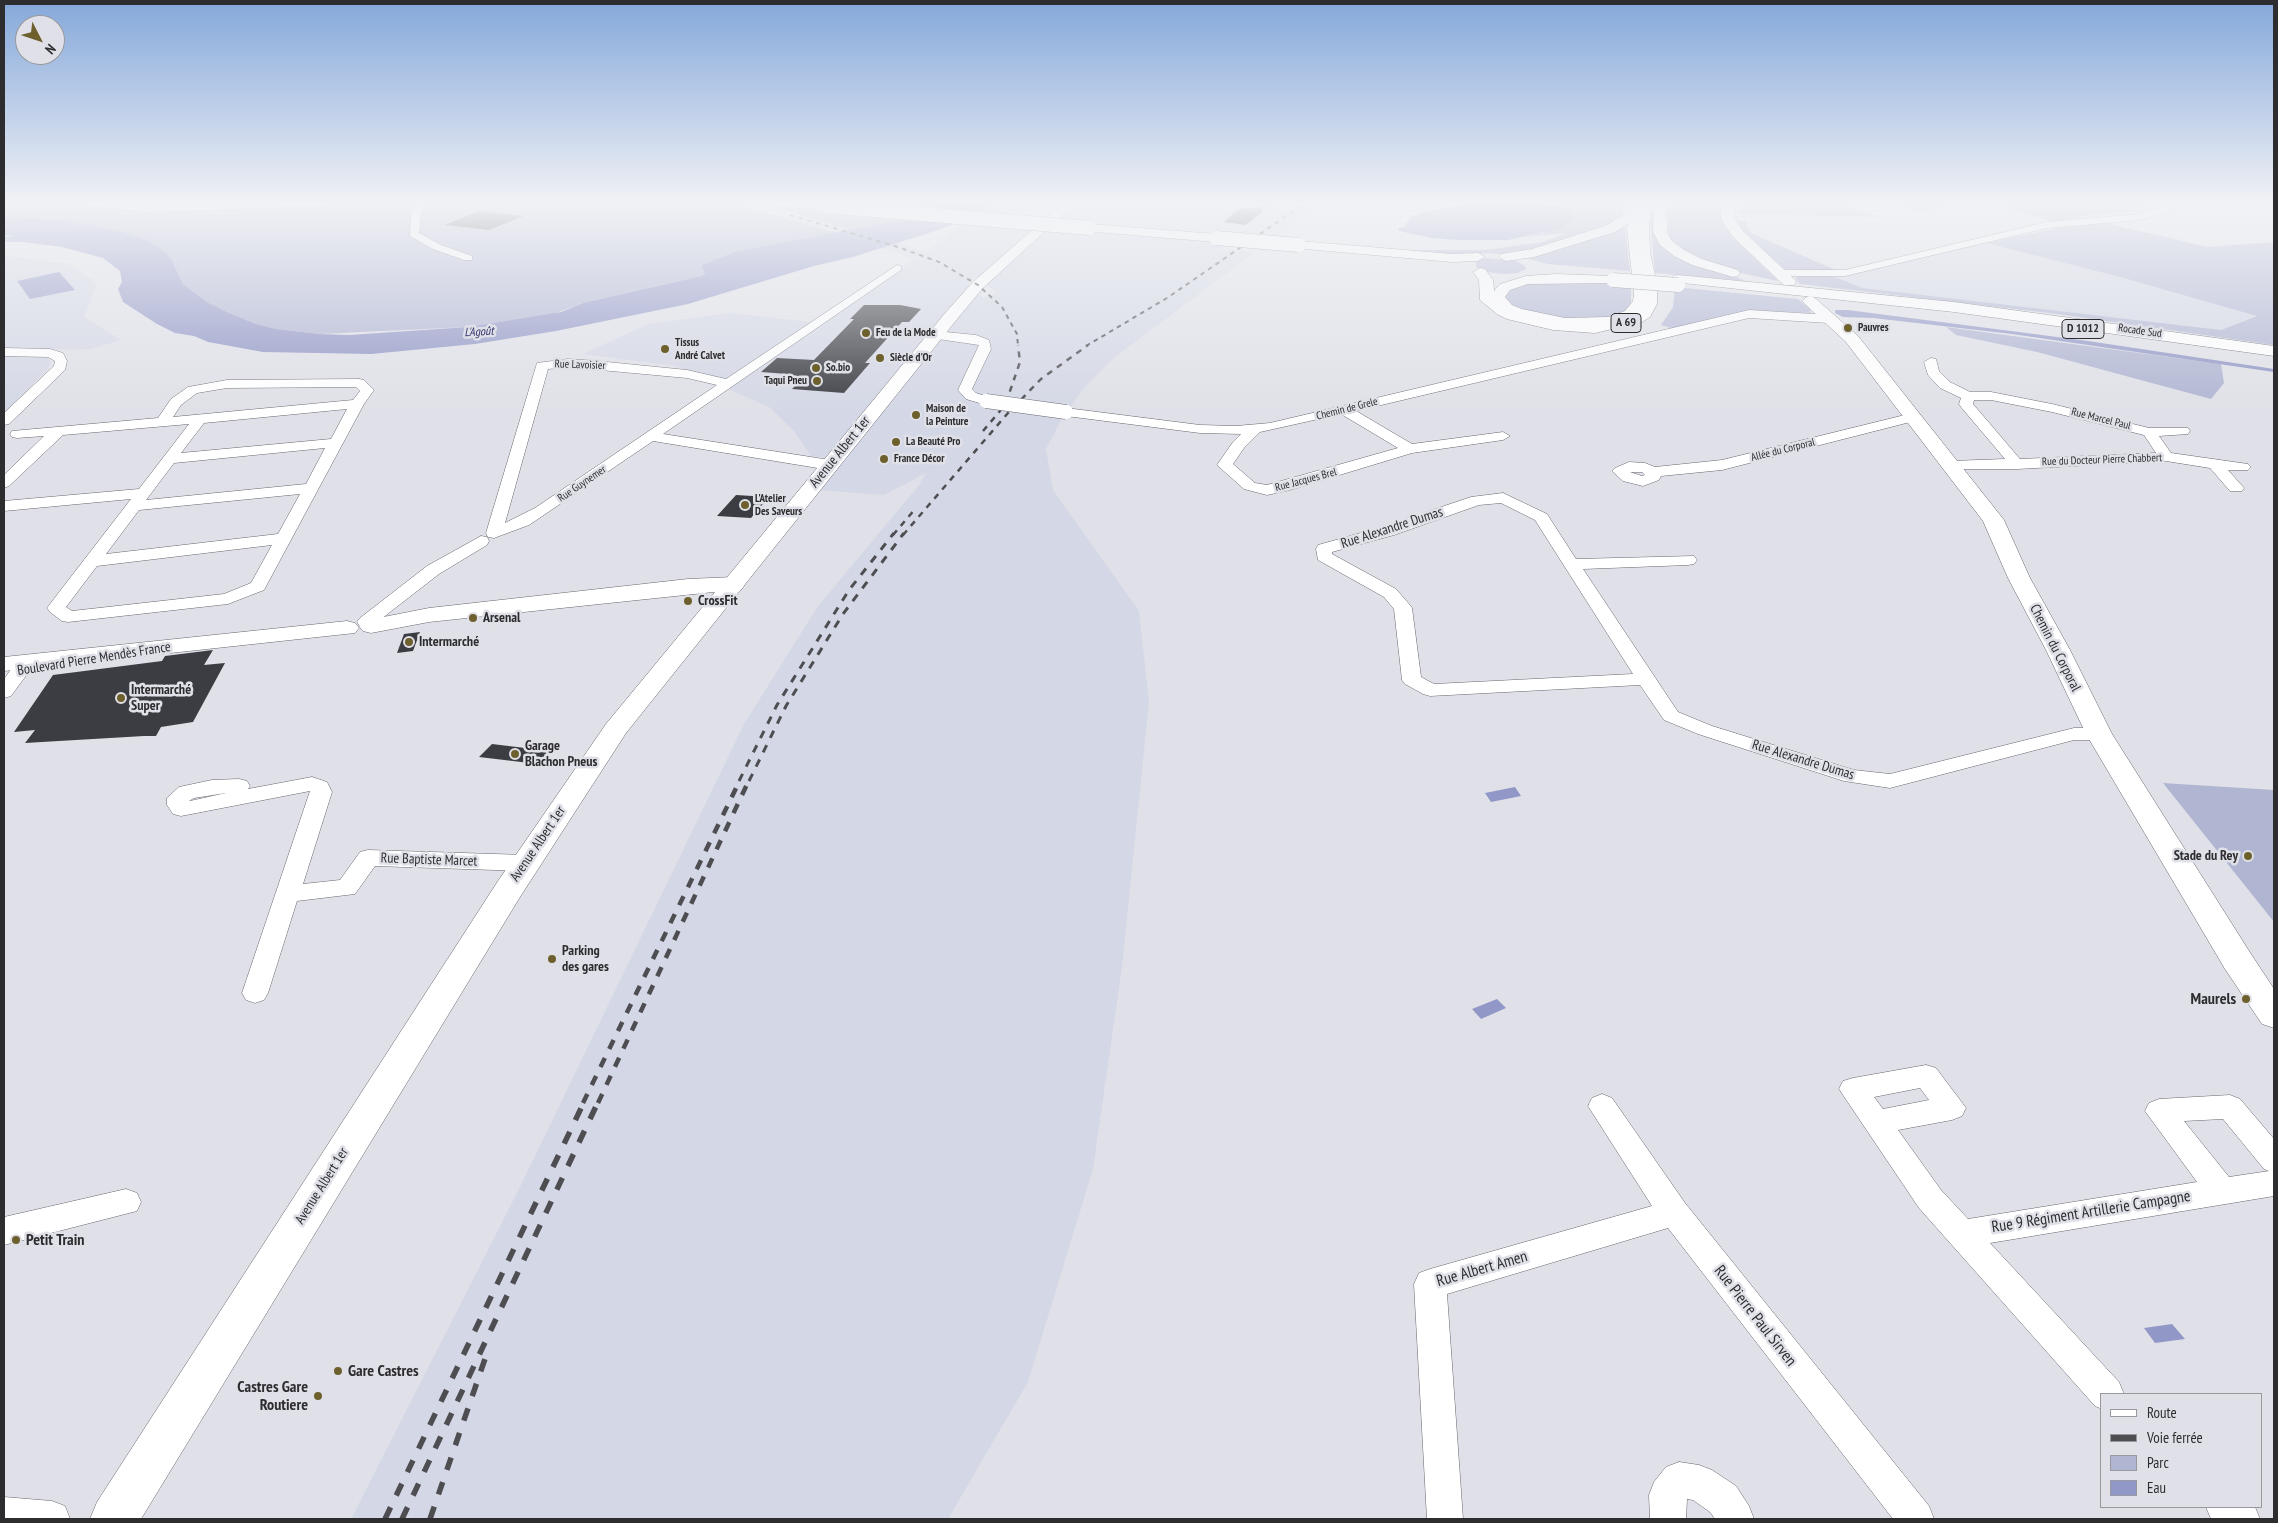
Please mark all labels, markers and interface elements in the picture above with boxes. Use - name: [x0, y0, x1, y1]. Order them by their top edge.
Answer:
- north arrow: [15, 15, 65, 65]
- text: N: [41, 40, 60, 58]
- road number: A 69: [1611, 314, 1641, 332]
- road number: D 1012: [2062, 320, 2104, 338]
- place label: Pauvres: [1858, 321, 1889, 335]
- street label: Rocade Sud: [2117, 321, 2163, 341]
- marker: Pauvres: [1842, 322, 1854, 334]
- water label: L'Agoût: [464, 324, 494, 340]
- place label: Feu de la Mode: [876, 326, 936, 340]
- marker: Feu de la Mode: [860, 327, 872, 339]
- place label: Tissus André Calvet: [675, 336, 725, 362]
- marker: Tissus André Calvet: [659, 343, 671, 355]
- place label: Siècle d'Or: [890, 351, 932, 365]
- marker: Siècle d'Or: [874, 352, 886, 364]
- street label: Rue Lavoisier: [554, 358, 606, 372]
- place label: So.bio: [826, 361, 850, 375]
- marker: So.bio: [810, 362, 822, 374]
- place label: Taqui Pneu: [764, 374, 807, 388]
- marker: Taqui Pneu: [811, 375, 823, 387]
- street label: Chemin de Grele: [1315, 395, 1379, 423]
- place label: Maison de la Peinture: [926, 402, 969, 428]
- street label: Rue Marcel Paul: [2070, 405, 2132, 433]
- marker: Maison de la Peinture: [910, 409, 922, 421]
- street label: Avenue Albert 1er: [806, 413, 874, 491]
- place label: La Beauté Pro: [906, 435, 960, 449]
- marker: La Beauté Pro: [890, 436, 902, 448]
- street label: Allée du Corporal: [1750, 436, 1816, 464]
- street label: Rue du Docteur Pierre Chabbert: [2042, 451, 2162, 469]
- place label: France Décor: [894, 452, 944, 466]
- marker: France Décor: [878, 453, 890, 465]
- street label: Rue Guynemer: [555, 463, 609, 505]
- street label: Rue Jacques Brel: [1274, 465, 1338, 495]
- place label: L'Atelier Des Saveurs: [755, 492, 802, 518]
- marker: L'Atelier Des Saveurs: [739, 499, 751, 511]
- street label: Rue Alexandre Dumas: [1339, 504, 1445, 552]
- place label: CrossFit: [698, 593, 738, 609]
- marker: CrossFit: [682, 595, 694, 607]
- street label: Chemin du Corporal: [2026, 602, 2084, 694]
- place label: Arsenal: [483, 610, 520, 626]
- marker: Arsenal: [467, 612, 479, 624]
- place label: Intermarché: [419, 634, 479, 650]
- marker: Intermarché: [403, 636, 415, 648]
- street label: Boulevard Pierre Mendès France: [16, 639, 172, 679]
- place label: Intermarché Super: [131, 682, 191, 714]
- marker: Intermarché Super: [115, 692, 127, 704]
- street label: Rue Alexandre Dumas: [1750, 736, 1856, 784]
- place label: Garage Blachon Pneus: [525, 738, 597, 770]
- marker: Garage Blachon Pneus: [509, 748, 521, 760]
- street label: Avenue Albert 1er: [507, 803, 569, 885]
- place label: Stade du Rey: [2174, 848, 2238, 864]
- street label: Rue Baptiste Marcet: [380, 850, 478, 870]
- marker: Stade du Rey: [2242, 850, 2254, 862]
- place label: Parking des gares: [562, 943, 609, 976]
- marker: Parking des gares: [546, 953, 558, 965]
- place label: Maurels: [2191, 989, 2236, 1009]
- marker: Maurels: [2240, 993, 2252, 1005]
- street label: Avenue Albert 1er: [292, 1145, 352, 1227]
- street label: Rue 9 Régiment Artillerie Campagne: [1990, 1187, 2192, 1237]
- place label: Petit Train: [26, 1230, 84, 1250]
- marker: Petit Train: [10, 1234, 22, 1246]
- street label: Rue Albert Amen: [1434, 1247, 1530, 1291]
- street label: Rue Pierre Paul Sirven: [1710, 1262, 1800, 1370]
- place label: Gare Castres: [348, 1361, 419, 1381]
- marker: Gare Castres: [332, 1365, 344, 1377]
- place label: Castres Gare Routiere: [237, 1377, 308, 1415]
- marker: Castres Gare Routiere: [312, 1390, 324, 1402]
- legend: [2100, 1393, 2263, 1508]
- text: Route: [2147, 1403, 2177, 1422]
- text: Voie ferrée: [2147, 1428, 2203, 1447]
- text: Parc: [2147, 1453, 2169, 1472]
- text: Eau: [2147, 1478, 2166, 1497]

